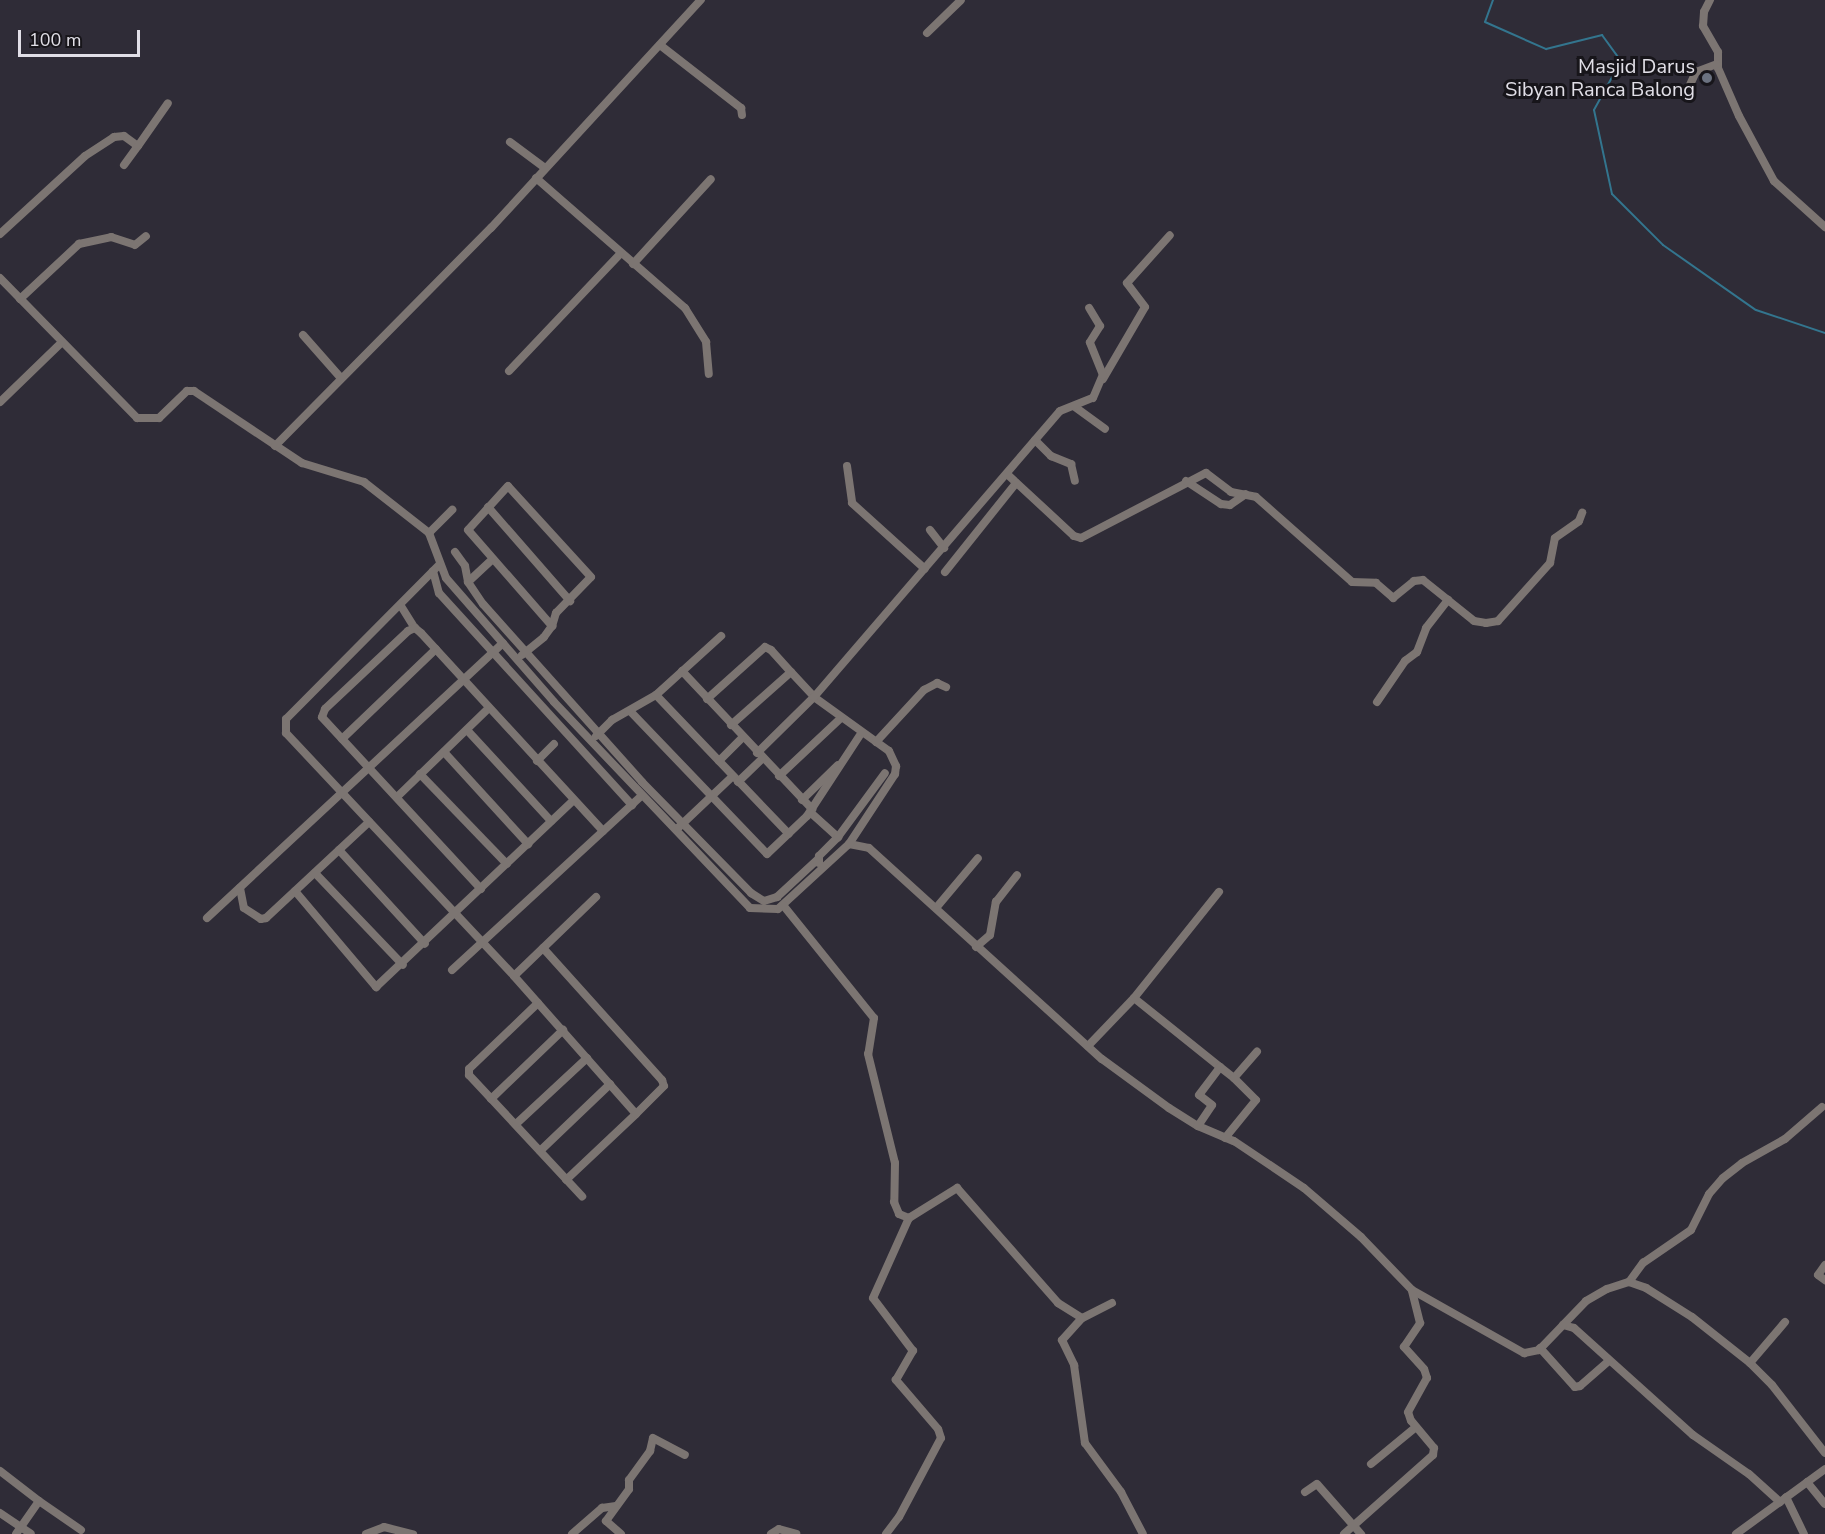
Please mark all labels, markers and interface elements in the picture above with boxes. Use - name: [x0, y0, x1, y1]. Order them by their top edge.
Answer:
- scale bar: [21, 18, 142, 56]
- text: 100 m: [29, 28, 81, 52]
- place label: Masjid Darus Sibyan Ranca Balong: [1505, 54, 1695, 101]
- marker: Masjid Darus Sibyan Ranca Balong: [1700, 71, 1714, 85]

